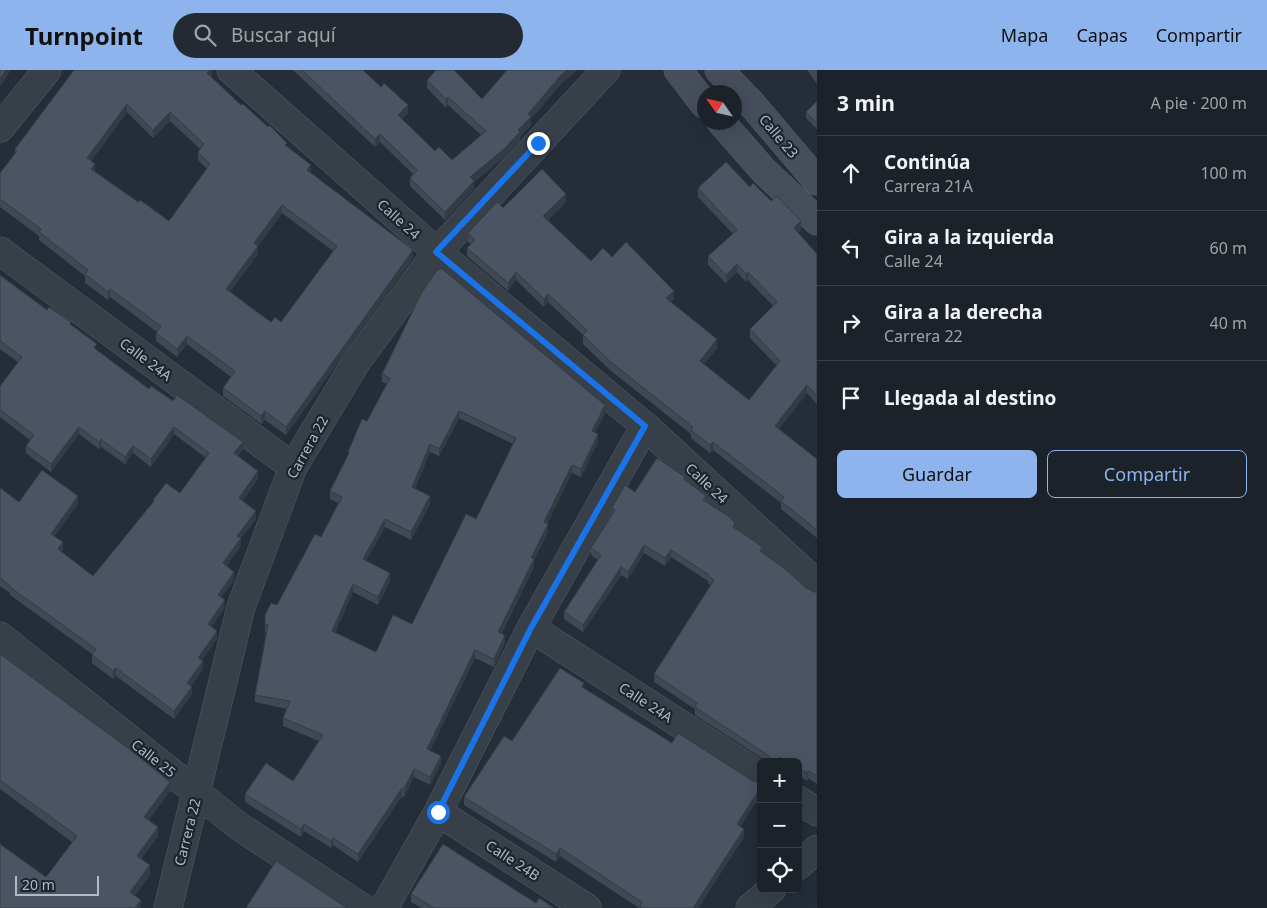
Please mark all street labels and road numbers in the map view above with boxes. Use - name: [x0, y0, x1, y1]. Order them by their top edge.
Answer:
- street label: Calle 23: [755, 110, 803, 162]
- street label: Calle 24: [374, 195, 424, 243]
- street label: Calle 24A: [116, 333, 176, 385]
- street label: Carrera 22: [282, 412, 332, 482]
- street label: Calle 24: [682, 458, 732, 508]
- street label: Calle 24A: [615, 678, 677, 726]
- street label: Calle 25: [128, 735, 180, 781]
- street label: Carrera 22: [169, 796, 205, 868]
- street label: Calle 24B: [482, 836, 544, 884]

